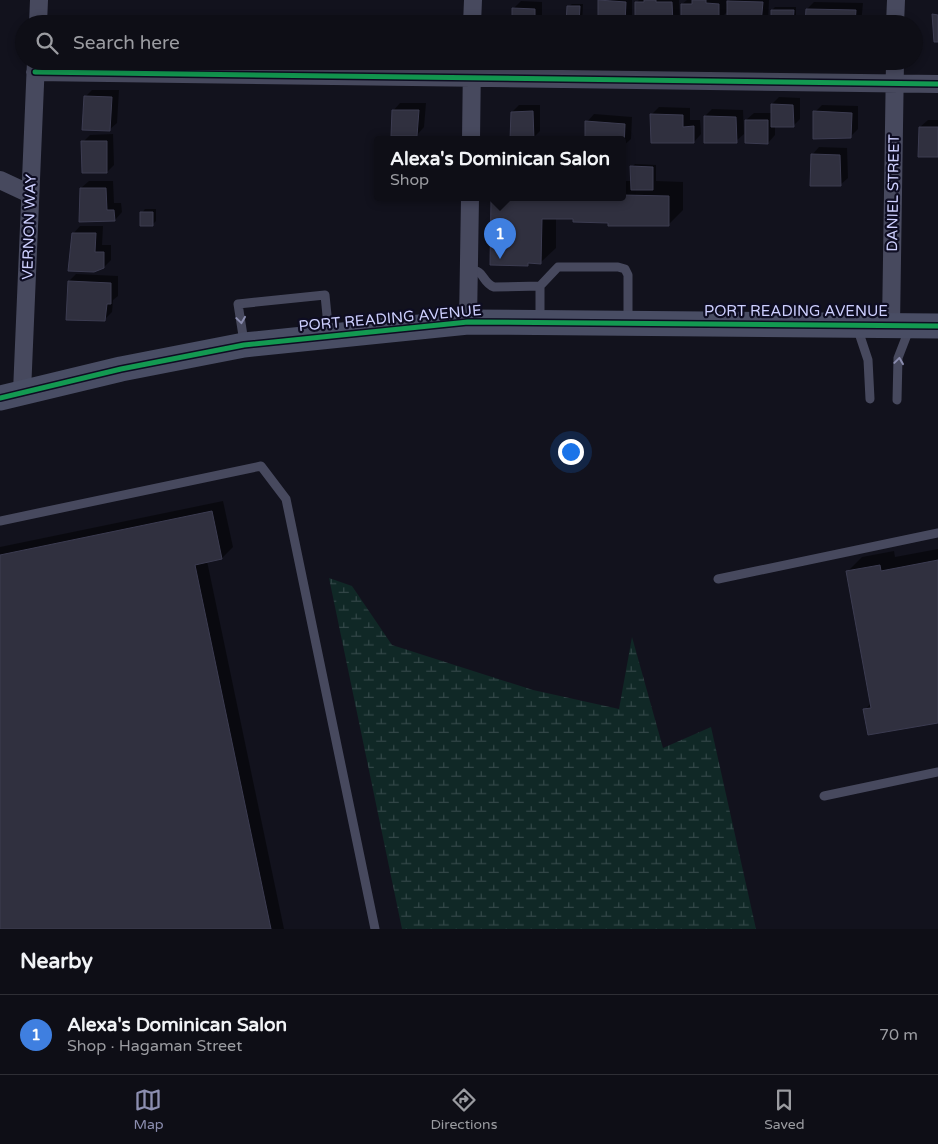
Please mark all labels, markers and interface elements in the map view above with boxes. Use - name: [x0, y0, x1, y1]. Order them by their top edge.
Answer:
- search box: [15, 15, 923, 70]
- icon: search: [33, 29, 61, 57]
- text: Search here: [73, 32, 180, 54]
- street label: DANIEL STREET: [883, 134, 903, 252]
- popup: [374, 136, 626, 201]
- text: Alexa's Dominican Salon: [390, 148, 610, 170]
- text: Shop: [390, 170, 429, 190]
- street label: VERNON WAY: [18, 173, 40, 280]
- pin: 1: [484, 218, 516, 259]
- street label: PORT READING AVENUE: [298, 301, 482, 335]
- street label: PORT READING AVENUE: [704, 302, 888, 320]
- one-way arrow: [235, 316, 245, 325]
- one-way arrow: [893, 357, 904, 365]
- your location: [558, 439, 584, 465]
- text: Nearby: [20, 949, 93, 974]
- text: Alexa's Dominican Salon: [67, 1014, 287, 1036]
- text: 1: [31, 1025, 41, 1045]
- text: 70 m: [879, 1025, 918, 1045]
- text: Shop · Hagaman Street: [67, 1036, 242, 1056]
- tab: Map: [133, 1086, 164, 1133]
- tab: Directions: [430, 1086, 497, 1133]
- tab: Saved: [764, 1086, 805, 1133]

